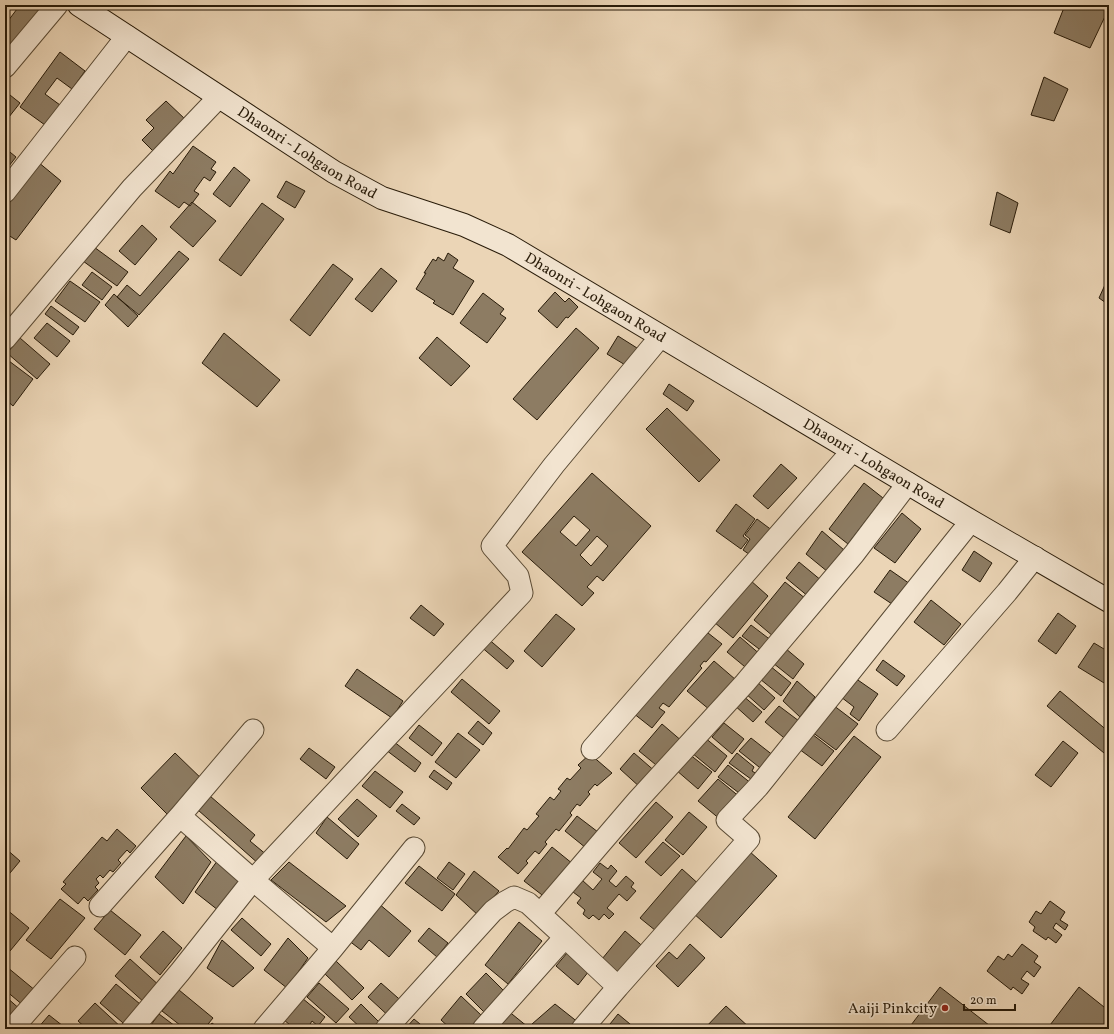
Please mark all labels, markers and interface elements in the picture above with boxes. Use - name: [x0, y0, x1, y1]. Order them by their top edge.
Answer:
- street label: Dhaonri - Lohgaon Road: [233, 102, 380, 205]
- street label: Dhaonri - Lohgaon Road: [520, 248, 669, 349]
- street label: Dhaonri - Lohgaon Road: [799, 414, 948, 515]
- scale bar: [964, 986, 1015, 1012]
- text: 20 m: [970, 993, 997, 1009]
- place label: Aaiji Pinkcity: [848, 999, 937, 1020]
- marker: Aaiji Pinkcity: [940, 1003, 950, 1013]

